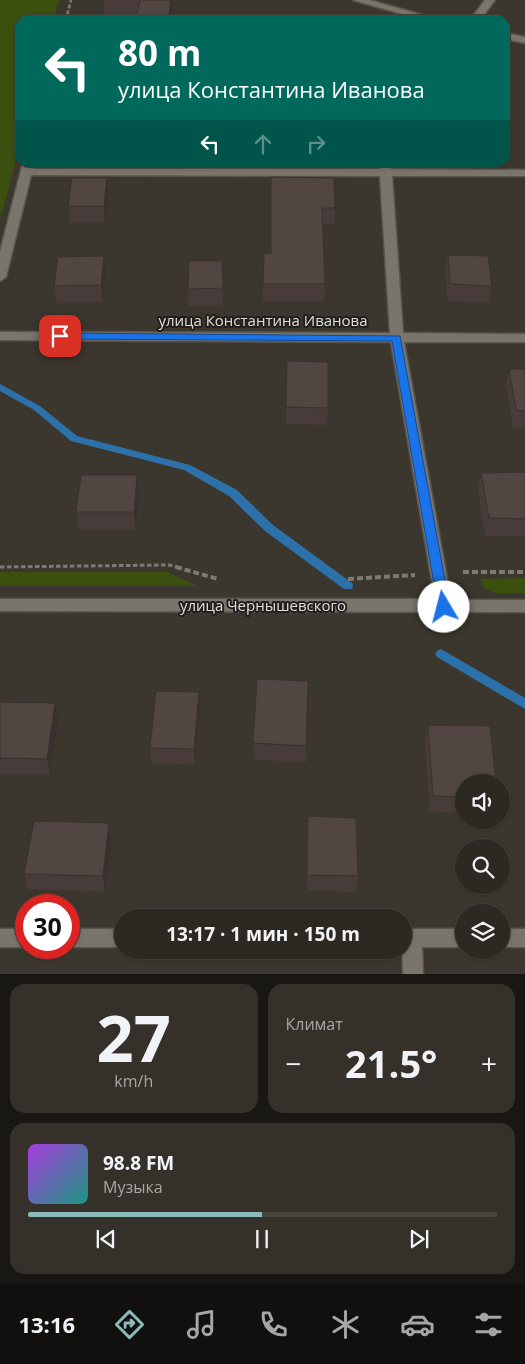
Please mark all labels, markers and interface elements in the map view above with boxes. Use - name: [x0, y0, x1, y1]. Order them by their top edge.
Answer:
- text: 80 m: [118, 29, 201, 76]
- icon: left: [35, 35, 100, 100]
- text: улица Константина Иванова: [118, 74, 425, 104]
- icon: left: [196, 130, 224, 158]
- icon: ahead: [249, 130, 277, 158]
- icon: right: [302, 130, 330, 158]
- street label: улица Константина Иванова: [158, 310, 368, 330]
- pin: [39, 315, 81, 357]
- icon: arrive: [46, 322, 74, 350]
- position arrow: [417, 580, 469, 632]
- street label: улица Чернышевского: [180, 595, 346, 615]
- map controls: [455, 774, 510, 959]
- button: sound: [455, 774, 510, 829]
- button: search: [455, 839, 510, 894]
- speed limit sign: 30: [15, 894, 80, 959]
- button: layers: [455, 904, 510, 959]
- text: 13:17 · 1 мин · 150 m: [166, 921, 360, 947]
- text: 27: [97, 993, 171, 1081]
- text: Климат: [286, 1013, 343, 1035]
- text: 21.5°: [345, 1037, 437, 1089]
- text: −: [286, 1044, 302, 1082]
- text: +: [481, 1044, 497, 1082]
- text: km/h: [114, 1070, 153, 1092]
- text: 98.8 FM: [103, 1150, 174, 1176]
- text: Музыка: [103, 1176, 163, 1198]
- icon: previous: [92, 1225, 120, 1253]
- icon: pause: [248, 1225, 276, 1253]
- icon: next: [405, 1225, 433, 1253]
- icon: directions: [112, 1307, 147, 1342]
- icon: music: [184, 1307, 219, 1342]
- icon: phone: [256, 1307, 291, 1342]
- icon: climate: [328, 1307, 363, 1342]
- icon: car: [400, 1307, 435, 1342]
- icon: filters: [471, 1307, 506, 1342]
- text: 13:16: [18, 1309, 75, 1339]

